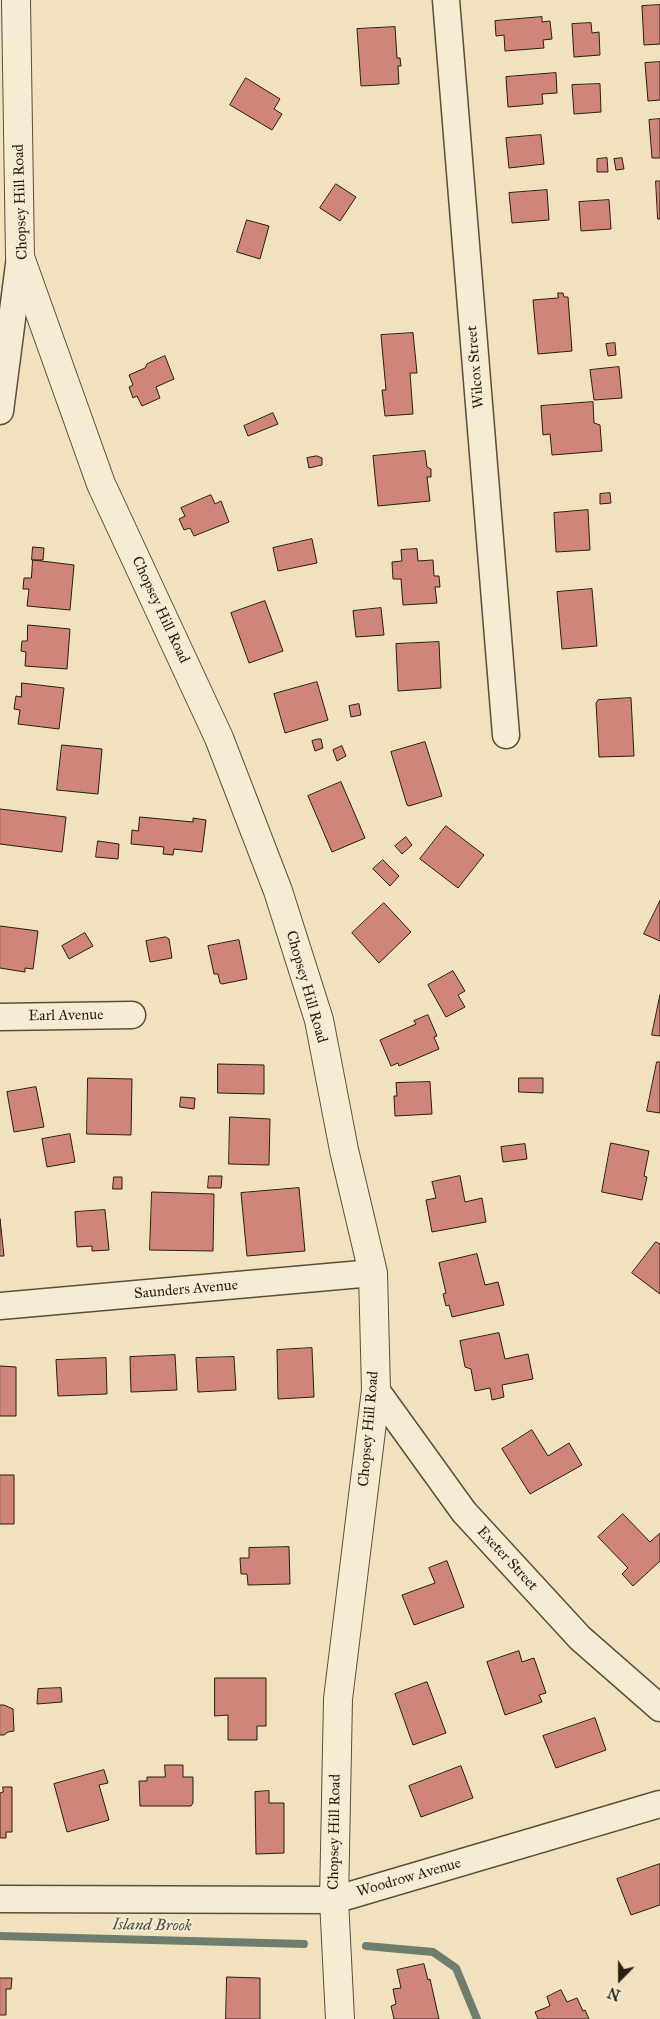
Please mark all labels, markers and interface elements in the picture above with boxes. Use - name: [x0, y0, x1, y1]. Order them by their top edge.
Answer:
- street label: Chopsey Hill Road: [10, 144, 32, 260]
- street label: Wilcox Street: [463, 325, 489, 409]
- street label: Chopsey Hill Road: [127, 554, 193, 666]
- street label: Chopsey Hill Road: [281, 929, 331, 1045]
- street label: Earl Avenue: [28, 1006, 104, 1026]
- street label: Saunders Avenue: [133, 1276, 239, 1304]
- street label: Chopsey Hill Road: [355, 1370, 383, 1488]
- street label: Exeter Street: [473, 1523, 541, 1595]
- street label: Chopsey Hill Road: [325, 1774, 345, 1890]
- street label: Woodrow Avenue: [355, 1854, 463, 1902]
- water label: Island Brook: [112, 1916, 192, 1936]
- north arrow: [595, 1954, 645, 2004]
- text: N: [606, 1983, 623, 2003]

